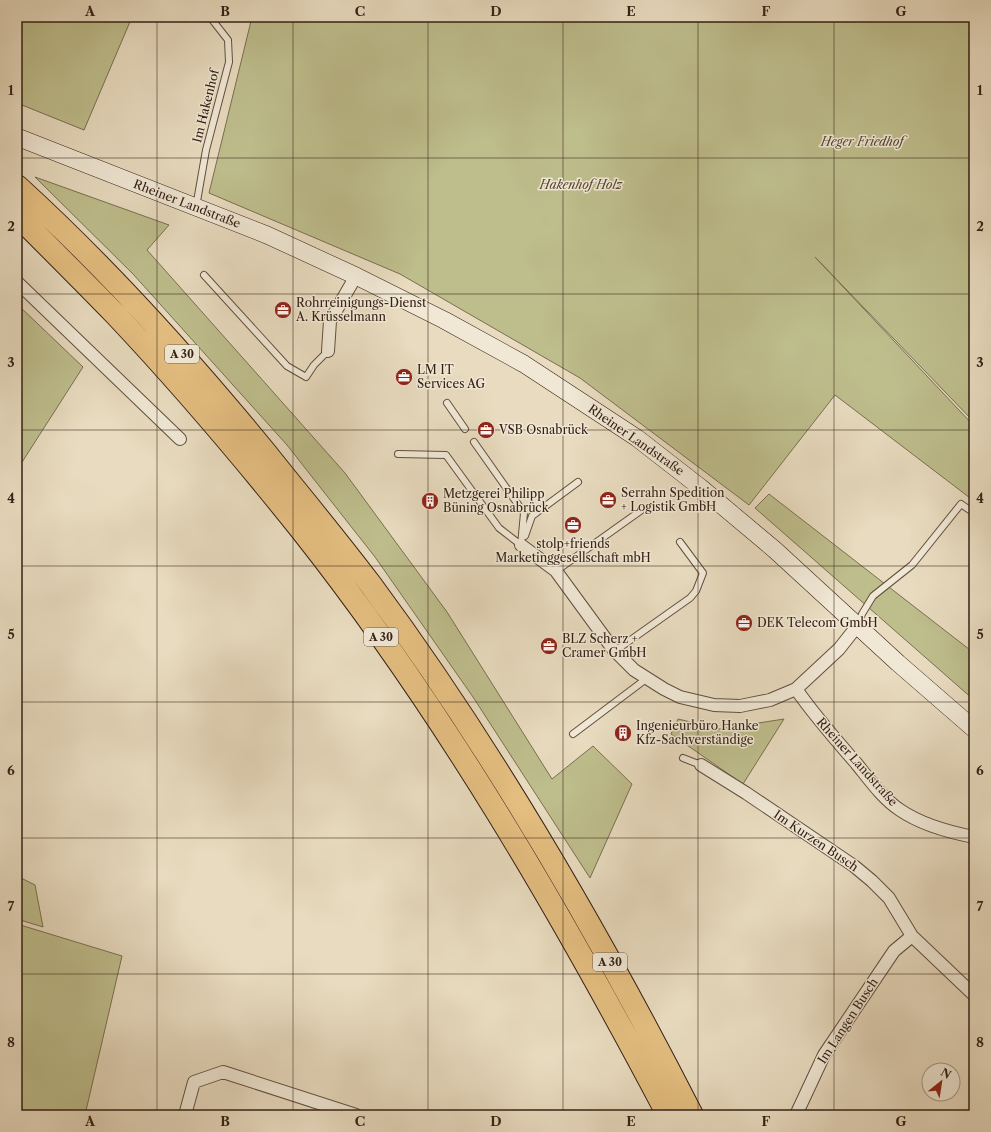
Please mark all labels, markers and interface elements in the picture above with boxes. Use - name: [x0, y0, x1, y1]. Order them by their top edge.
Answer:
- text: A: [84, 3, 96, 19]
- text: B: [220, 3, 230, 19]
- text: C: [355, 3, 365, 19]
- text: D: [490, 3, 502, 19]
- text: E: [626, 3, 636, 19]
- text: F: [762, 3, 771, 19]
- text: G: [895, 3, 907, 19]
- street label: Im Hakenhof: [189, 66, 222, 144]
- text: 1: [8, 82, 14, 98]
- text: 1: [977, 82, 983, 98]
- park label: Heger Friedhof: [820, 134, 907, 149]
- street label: Rheiner Landstraße: [131, 176, 243, 231]
- park label: Hakenhof Holz: [539, 177, 623, 192]
- text: 2: [7, 218, 15, 234]
- text: 2: [976, 218, 984, 234]
- place label: Rohrreinigungs-Dienst A. Krüsselmann: [295, 295, 427, 324]
- office icon: Rohrreinigungs-Dienst A. Krüsselmann: [273, 300, 293, 320]
- road number: A 30: [165, 345, 199, 363]
- text: 3: [7, 354, 15, 370]
- text: 3: [976, 354, 984, 370]
- place label: LM IT Services AG: [417, 362, 486, 391]
- office icon: LM IT Services AG: [394, 367, 414, 387]
- street label: Rheiner Landstraße: [585, 401, 687, 479]
- office icon: VSB Osnabrück: [476, 420, 496, 440]
- place label: VSB Osnabrück: [498, 422, 589, 437]
- place label: Serrahn Spedition + Logistik GmbH: [621, 485, 725, 514]
- place label: Metzgerei Philipp Büning Osnabrück: [443, 486, 550, 515]
- text: 4: [7, 490, 15, 506]
- office icon: Serrahn Spedition + Logistik GmbH: [598, 490, 618, 510]
- text: 4: [976, 490, 984, 506]
- building icon: Metzgerei Philipp Büning Osnabrück: [420, 491, 440, 511]
- office icon: stolp+friends Marketinggesellschaft mbH: [563, 515, 583, 535]
- place label: stolp+friends Marketinggesellschaft mbH: [495, 536, 651, 565]
- office icon: DEK Telecom GmbH: [734, 613, 754, 633]
- place label: DEK Telecom GmbH: [757, 615, 878, 630]
- text: 5: [7, 626, 15, 642]
- text: 5: [976, 626, 984, 642]
- road number: A 30: [364, 628, 398, 646]
- place label: BLZ Scherz + Cramer GmbH: [562, 631, 647, 660]
- office icon: BLZ Scherz + Cramer GmbH: [539, 636, 559, 656]
- street label: Rheiner Landstraße: [814, 714, 901, 809]
- place label: Ingenieurbüro Hanke Kfz-Sachverständige: [636, 718, 759, 747]
- building icon: Ingenieurbüro Hanke Kfz-Sachverständige: [613, 723, 633, 743]
- text: 6: [7, 762, 15, 778]
- text: 6: [976, 762, 984, 778]
- street label: Im Kurzen Busch: [771, 807, 862, 875]
- text: 7: [8, 898, 15, 914]
- text: 7: [977, 898, 984, 914]
- road number: A 30: [593, 953, 627, 971]
- street label: Im Langen Busch: [814, 975, 881, 1066]
- text: 8: [7, 1034, 15, 1050]
- text: 8: [976, 1034, 984, 1050]
- north arrow: [921, 1062, 961, 1102]
- text: N: [938, 1065, 954, 1082]
- text: A: [84, 1113, 96, 1129]
- text: B: [220, 1113, 230, 1129]
- text: C: [355, 1113, 365, 1129]
- text: D: [490, 1113, 502, 1129]
- text: E: [626, 1113, 636, 1129]
- text: F: [762, 1113, 771, 1129]
- text: G: [895, 1113, 907, 1129]

